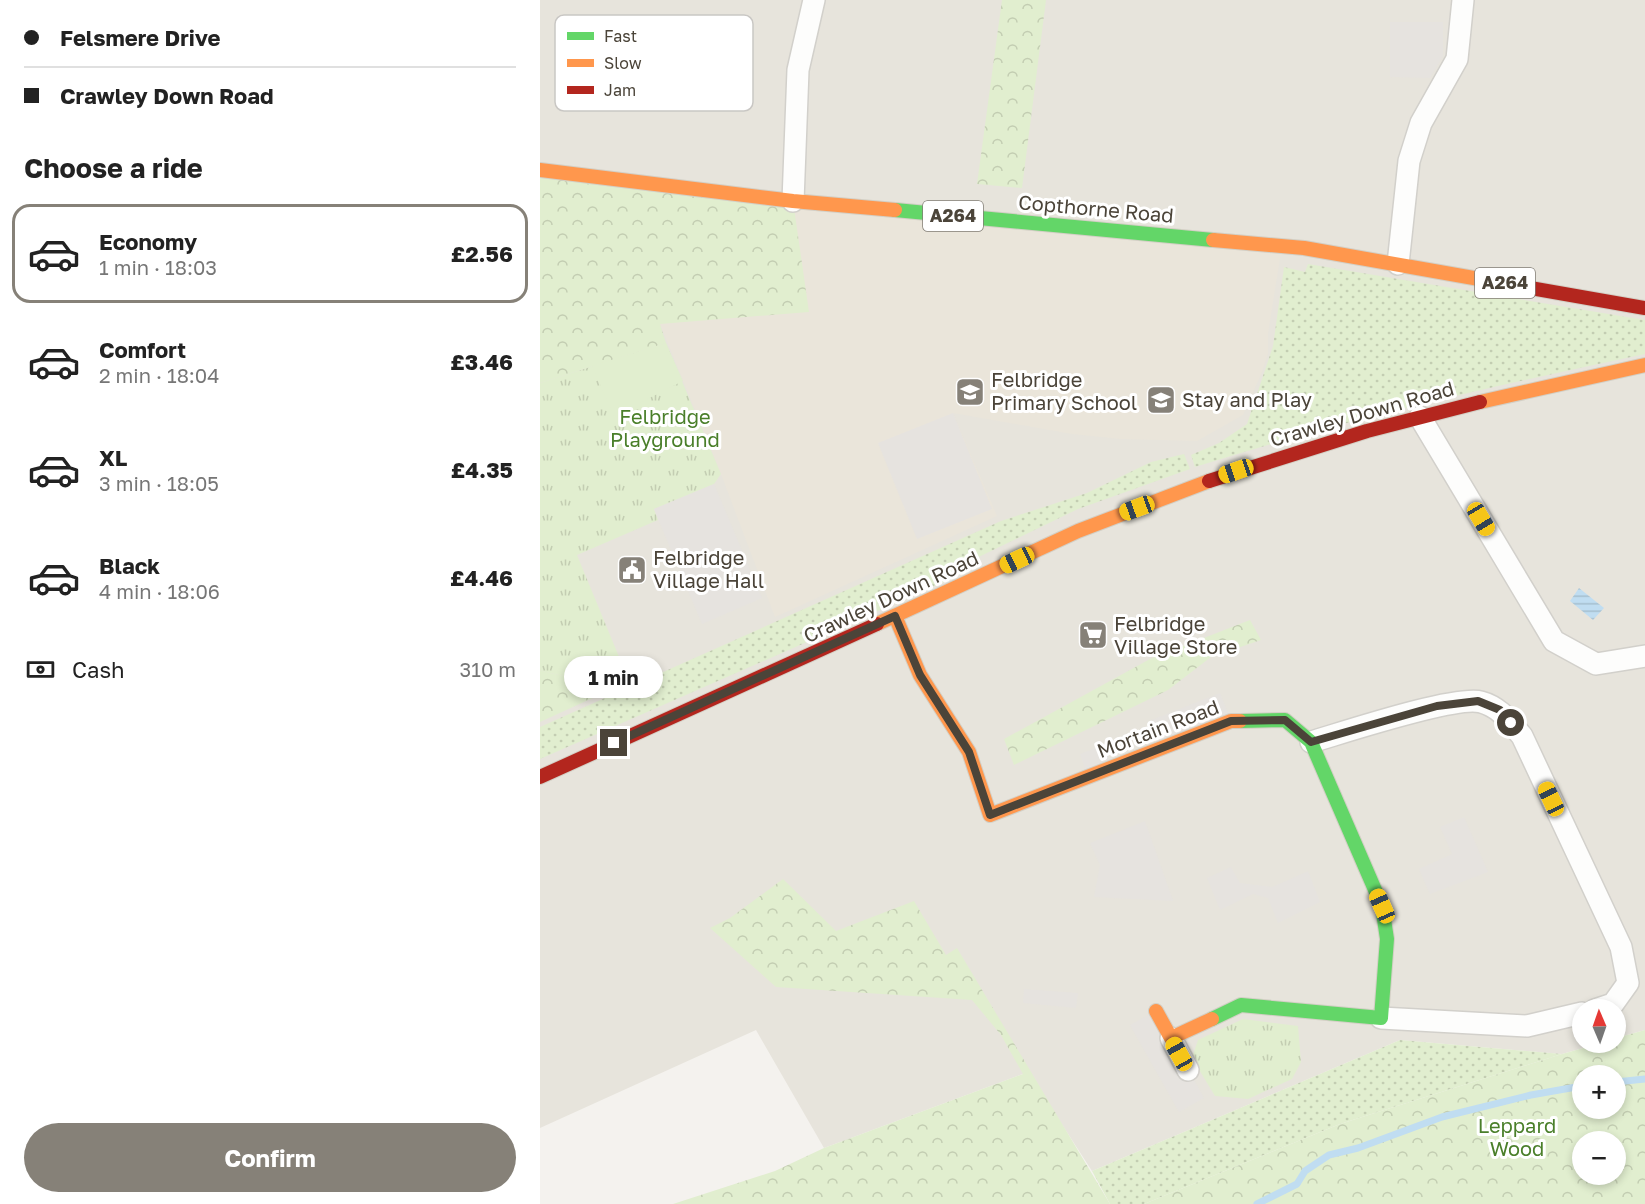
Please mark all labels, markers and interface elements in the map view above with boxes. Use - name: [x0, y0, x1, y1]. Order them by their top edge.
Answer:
- legend: [555, 15, 753, 111]
- text: Felsmere Drive: [60, 24, 221, 51]
- text: Fast: [604, 26, 637, 46]
- text: Slow: [604, 53, 642, 73]
- text: Jam: [604, 80, 636, 100]
- text: Crawley Down Road: [60, 82, 274, 109]
- text: Choose a ride: [24, 152, 203, 184]
- street label: Copthorne Road: [1017, 189, 1175, 227]
- road number: A264: [923, 201, 983, 231]
- icon: car: [27, 227, 81, 281]
- text: Economy: [99, 228, 197, 255]
- text: £2.56: [451, 240, 513, 267]
- text: 1 min · 18:03: [99, 255, 217, 279]
- road number: A264: [1475, 268, 1535, 298]
- icon: car: [27, 335, 81, 389]
- text: Comfort: [99, 336, 186, 363]
- text: £3.46: [450, 348, 513, 375]
- text: 2 min · 18:04: [99, 363, 219, 387]
- place label: Felbridge Primary School: [991, 367, 1137, 414]
- street label: Crawley Down Road: [1267, 375, 1457, 451]
- school or university icon: Felbridge Primary School: [954, 376, 986, 408]
- school or university icon: Stay and Play: [1145, 384, 1177, 416]
- place label: Stay and Play: [1182, 387, 1312, 411]
- park label: Felbridge Playground: [610, 404, 720, 451]
- icon: car: [27, 443, 81, 497]
- text: XL: [99, 444, 127, 471]
- text: £4.35: [451, 456, 513, 483]
- car: [1216, 457, 1256, 485]
- text: 3 min · 18:05: [99, 471, 219, 495]
- car: [1117, 493, 1157, 523]
- car: [1464, 499, 1498, 539]
- car: [997, 544, 1037, 576]
- place label: Felbridge Village Hall: [653, 545, 764, 592]
- street label: Crawley Down Road: [799, 545, 982, 647]
- icon: car: [27, 551, 81, 605]
- text: Black: [99, 552, 160, 579]
- public building icon: Felbridge Village Hall: [616, 554, 648, 586]
- text: £4.46: [450, 564, 513, 591]
- text: 4 min · 18:06: [99, 579, 220, 603]
- place label: Felbridge Village Store: [1114, 611, 1237, 658]
- supermarket icon: Felbridge Village Store: [1077, 619, 1109, 651]
- icon: cash: [24, 653, 57, 686]
- text: Cash: [72, 656, 125, 683]
- callout: 1 min: [565, 656, 664, 698]
- text: 310 m: [460, 657, 516, 681]
- text: 1 min: [588, 665, 639, 689]
- street label: Mortain Road: [1093, 694, 1222, 762]
- route start: [1497, 709, 1524, 736]
- route end: [600, 729, 627, 756]
- car: [1535, 779, 1567, 819]
- car: [1366, 886, 1398, 926]
- north arrow: [1572, 999, 1626, 1053]
- map controls: [1572, 999, 1626, 1185]
- car: [1162, 1034, 1196, 1074]
- button: +: [1572, 1065, 1626, 1119]
- park label: Leppard Wood: [1478, 1113, 1556, 1160]
- button: Confirm: [24, 1123, 516, 1192]
- button: −: [1572, 1131, 1626, 1185]

